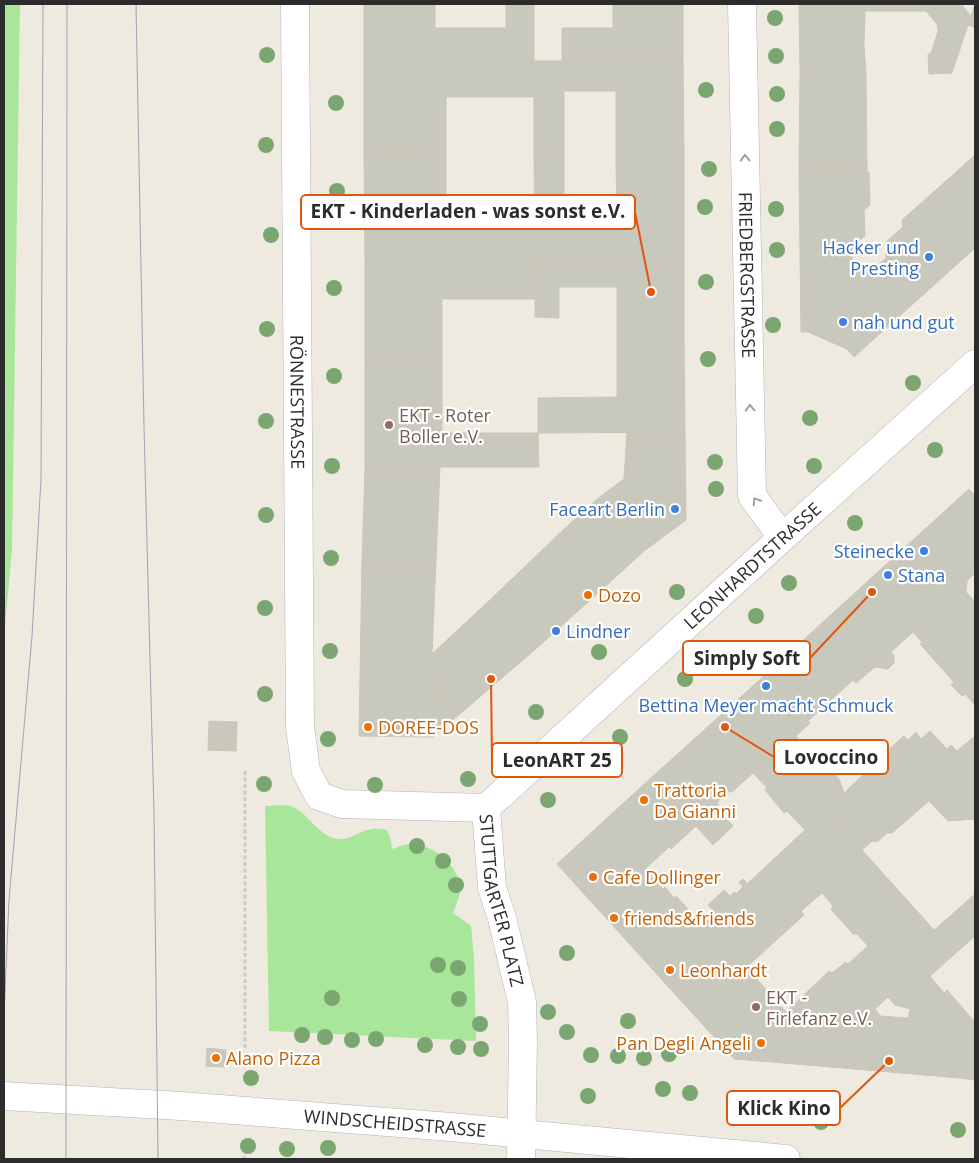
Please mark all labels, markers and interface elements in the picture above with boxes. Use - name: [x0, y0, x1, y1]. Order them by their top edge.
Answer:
- one-way arrow: [740, 154, 750, 162]
- street label: FRIEDBERGSTRASSE: [734, 191, 761, 358]
- callout: EKT - Kinderladen - was sonst e.V.: [301, 195, 635, 229]
- text: EKT - Kinderladen - was sonst e.V.: [311, 198, 625, 224]
- place label: Hacker und Presting: [822, 235, 919, 280]
- marker: Hacker und Presting: [923, 251, 935, 263]
- place label: nah und gut: [853, 310, 955, 334]
- marker: nah und gut: [837, 316, 849, 328]
- street label: RÖNNESTRASSE: [285, 335, 310, 469]
- place label: EKT - Roter Boller e.V.: [399, 403, 492, 448]
- one-way arrow: [745, 404, 756, 412]
- marker: EKT - Roter Boller e.V.: [383, 419, 395, 431]
- place label: Faceart Berlin: [549, 497, 665, 521]
- street label: LEONHARDTSTRASSE: [678, 497, 826, 634]
- one-way arrow: [753, 497, 763, 506]
- marker: Faceart Berlin: [669, 503, 681, 515]
- place label: Steinecke: [834, 539, 914, 563]
- marker: Steinecke: [918, 545, 930, 557]
- place label: Stana: [898, 563, 945, 587]
- marker: Stana: [882, 569, 894, 581]
- place label: Dozo: [598, 583, 641, 607]
- marker: Dozo: [582, 589, 594, 601]
- place label: Lindner: [566, 619, 631, 643]
- marker: Lindner: [550, 625, 562, 637]
- callout: Simply Soft: [683, 641, 810, 675]
- text: Simply Soft: [694, 645, 800, 671]
- marker: Bettina Meyer macht Schmuck: [760, 680, 772, 692]
- place label: Bettina Meyer macht Schmuck: [638, 693, 894, 717]
- place label: DOREE-DOS: [378, 715, 479, 739]
- marker: DOREE-DOS: [362, 721, 374, 733]
- callout: Lovoccino: [774, 740, 888, 774]
- callout: LeonART 25: [492, 743, 622, 777]
- text: Lovoccino: [784, 744, 878, 770]
- text: LeonART 25: [502, 747, 612, 773]
- place label: Trattoria Da Gianni: [654, 778, 736, 823]
- marker: Trattoria Da Gianni: [638, 794, 650, 806]
- street label: STUTTGARTER PLATZ: [474, 813, 530, 989]
- place label: Cafe Dollinger: [603, 865, 722, 889]
- marker: Cafe Dollinger: [587, 871, 599, 883]
- place label: friends&friends: [624, 906, 755, 930]
- marker: friends&friends: [608, 912, 620, 924]
- place label: Leonhardt: [680, 958, 767, 982]
- marker: Leonhardt: [664, 964, 676, 976]
- place label: EKT - Firlefanz e.V.: [766, 985, 872, 1030]
- marker: EKT - Firlefanz e.V.: [750, 1001, 762, 1013]
- place label: Pan Degli Angeli: [616, 1031, 751, 1055]
- marker: Pan Degli Angeli: [755, 1037, 767, 1049]
- place label: Alano Pizza: [226, 1046, 321, 1070]
- marker: Alano Pizza: [210, 1052, 222, 1064]
- callout: Klick Kino: [727, 1091, 840, 1125]
- text: Klick Kino: [737, 1095, 831, 1121]
- street label: WINDSCHEIDSTRASSE: [303, 1104, 487, 1142]

